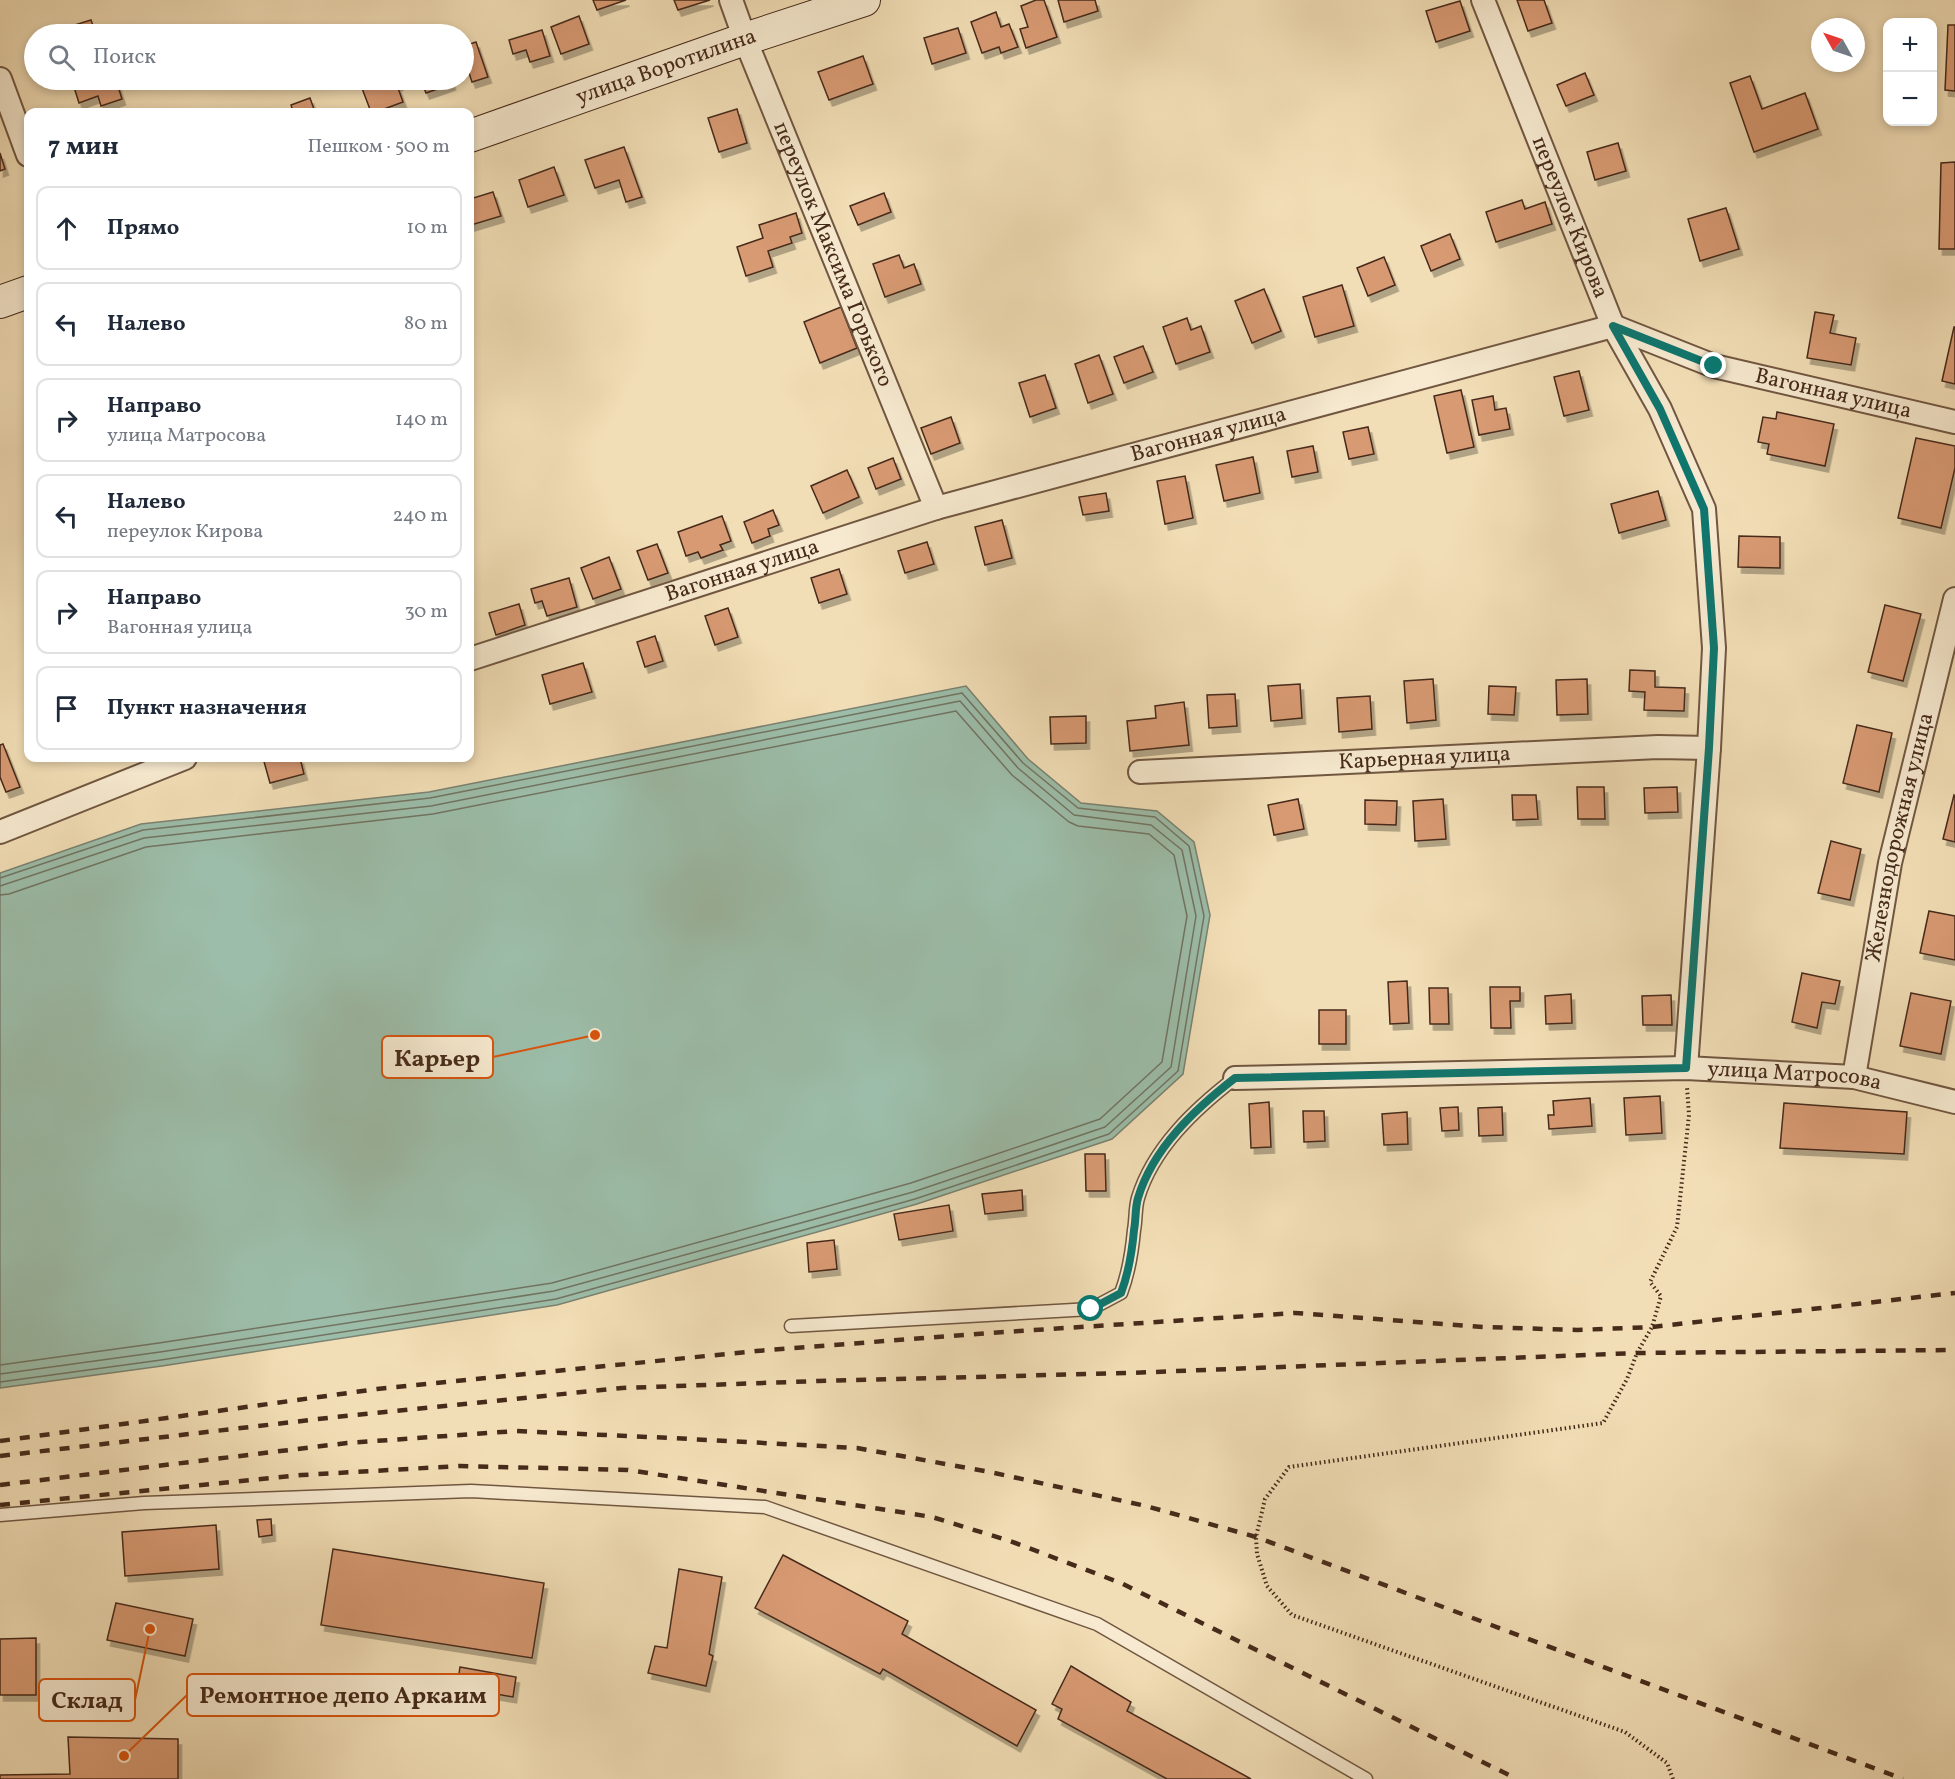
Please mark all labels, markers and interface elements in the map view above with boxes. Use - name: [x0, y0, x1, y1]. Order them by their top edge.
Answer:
- north arrow: [1811, 18, 1865, 72]
- map controls: [1883, 18, 1937, 126]
- button: +: [1883, 18, 1937, 72]
- street label: улица Воротилина: [572, 21, 760, 113]
- search box: [24, 24, 474, 90]
- icon: search: [45, 41, 78, 74]
- text: Поиск: [93, 42, 156, 73]
- button: −: [1883, 72, 1937, 126]
- street label: переулок Максима Горького: [765, 117, 901, 392]
- text: 7 мин: [48, 129, 119, 165]
- street label: переулок Кирова: [1523, 132, 1616, 303]
- text: Пешком · 500 m: [307, 133, 450, 161]
- icon: ahead: [50, 212, 83, 245]
- text: Прямо: [107, 213, 179, 244]
- text: 10 m: [407, 214, 448, 242]
- icon: left: [50, 308, 83, 341]
- text: Налево: [107, 309, 186, 340]
- text: 80 m: [404, 310, 448, 338]
- route end: [1700, 352, 1726, 378]
- street label: Вагонная улица: [1752, 361, 1915, 427]
- text: Направо: [107, 391, 201, 422]
- street label: Вагонная улица: [1127, 399, 1290, 471]
- icon: right: [50, 404, 83, 437]
- text: 140 m: [395, 406, 448, 434]
- text: улица Матросова: [107, 422, 266, 450]
- text: Налево: [107, 487, 186, 518]
- icon: left: [50, 500, 83, 533]
- text: 240 m: [393, 502, 448, 530]
- text: переулок Кирова: [107, 518, 263, 546]
- street label: Вагонная улица: [661, 531, 823, 610]
- text: Направо: [107, 583, 201, 614]
- icon: right: [50, 596, 83, 629]
- text: 30 m: [404, 598, 448, 626]
- text: Вагонная улица: [107, 614, 252, 642]
- icon: arrive: [50, 692, 83, 725]
- text: Пункт назначения: [107, 693, 307, 724]
- street label: Железнодорожная улица: [1858, 710, 1942, 964]
- street label: Карьерная улица: [1338, 739, 1512, 778]
- callout: Карьер: [382, 1036, 493, 1078]
- text: Карьер: [394, 1043, 480, 1077]
- street label: улица Матросова: [1706, 1054, 1885, 1099]
- route start: [1077, 1295, 1103, 1321]
- callout: Ремонтное депо Аркаим: [187, 1674, 499, 1716]
- callout: Склад: [39, 1679, 135, 1721]
- text: Ремонтное депо Аркаим: [199, 1680, 487, 1714]
- text: Склад: [51, 1685, 123, 1719]

